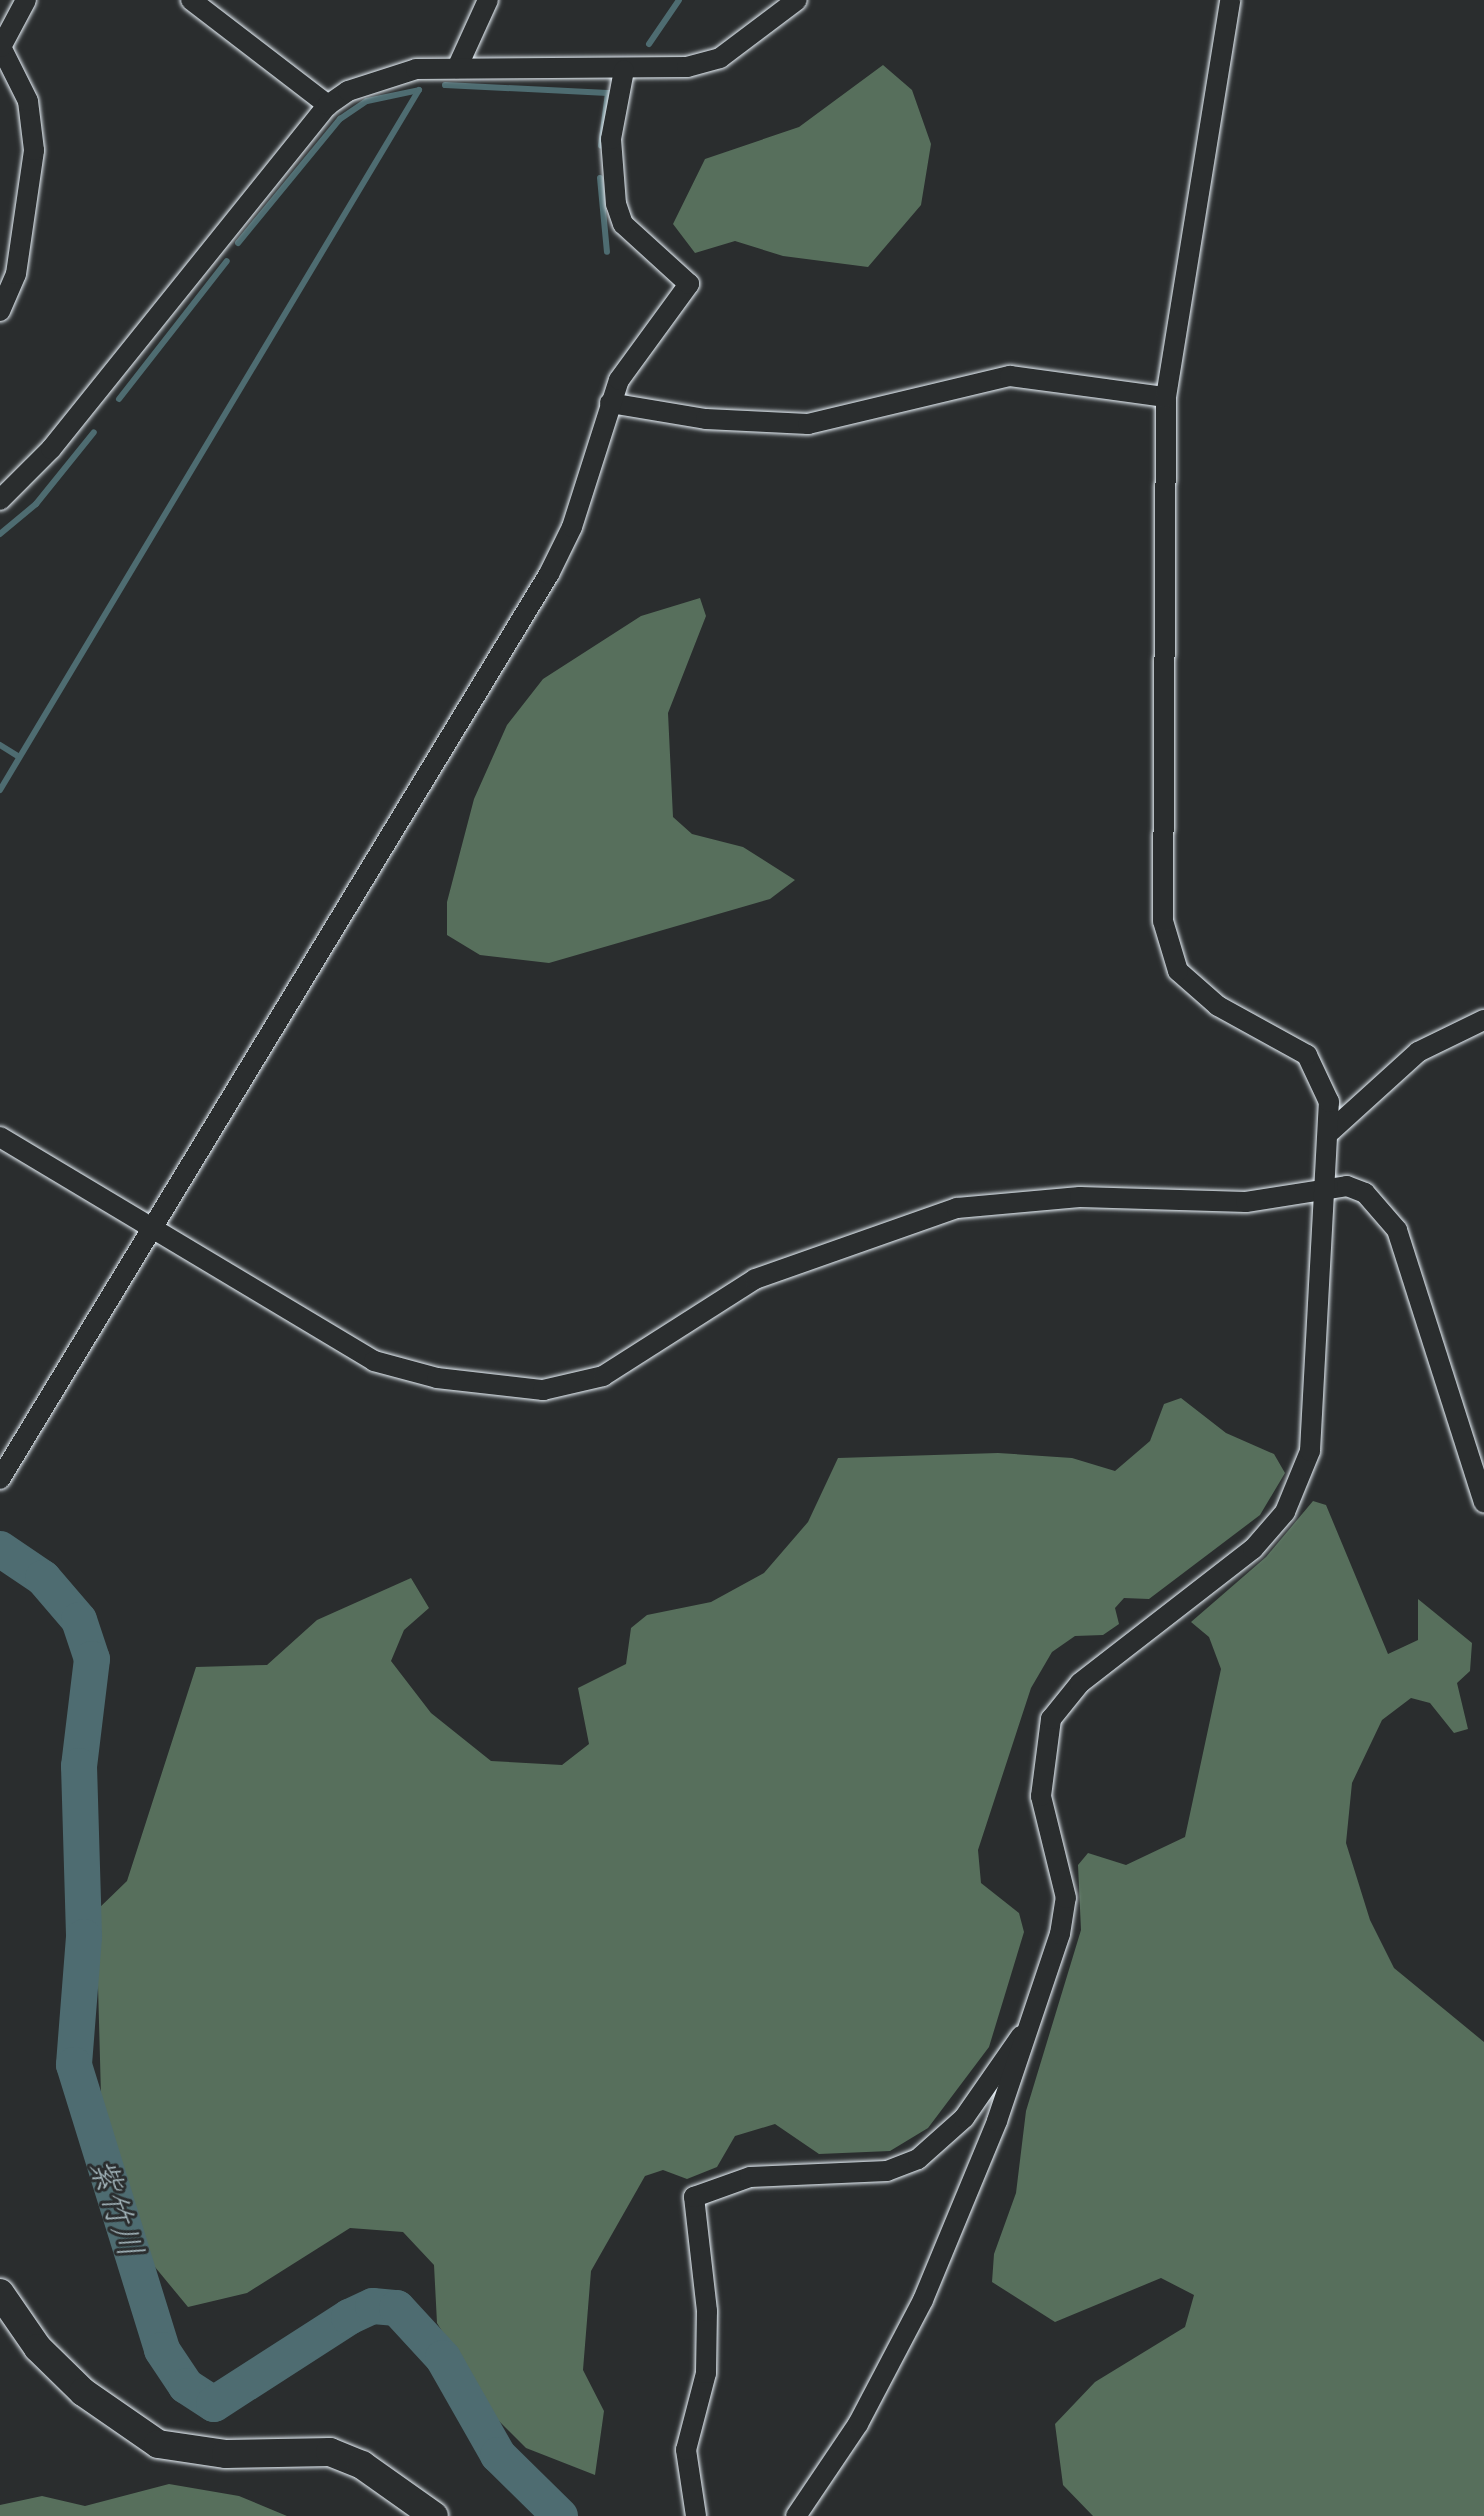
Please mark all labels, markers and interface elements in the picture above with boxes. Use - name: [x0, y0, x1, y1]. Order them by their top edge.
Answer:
- water label: 紫竹川: [80, 2153, 150, 2263]

